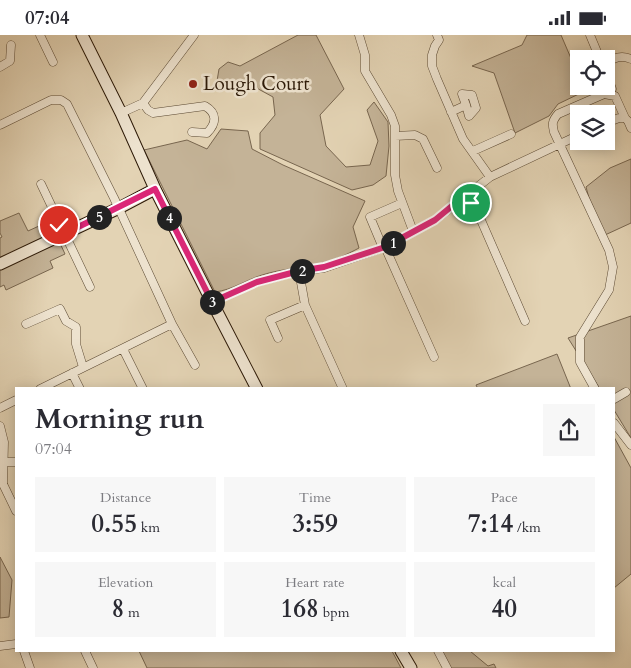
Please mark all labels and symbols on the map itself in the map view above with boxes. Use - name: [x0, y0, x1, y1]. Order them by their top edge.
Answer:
- place label: Lough Court: [203, 71, 310, 97]
- marker: Lough Court: [187, 78, 199, 90]
- pin: [450, 182, 492, 224]
- pin: [38, 204, 80, 246]
- pin: 5: [86, 205, 112, 229]
- pin: 4: [156, 205, 182, 231]
- pin: 1: [380, 231, 406, 255]
- pin: 2: [290, 259, 314, 283]
- pin: 3: [200, 289, 224, 315]

